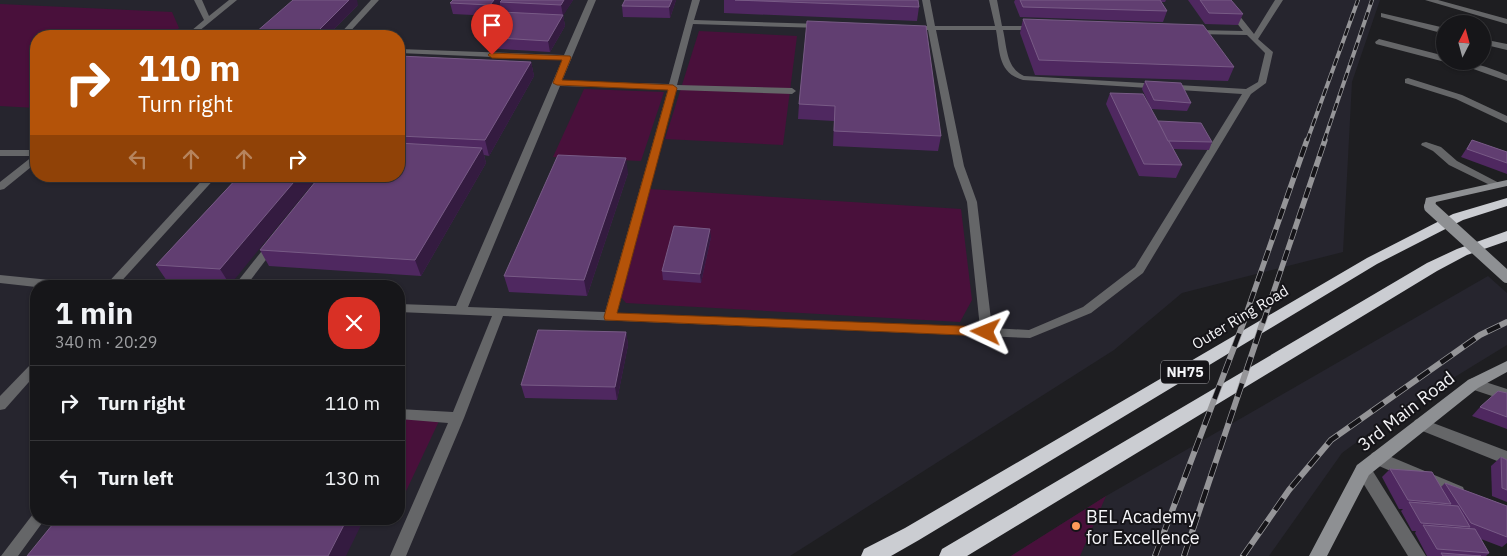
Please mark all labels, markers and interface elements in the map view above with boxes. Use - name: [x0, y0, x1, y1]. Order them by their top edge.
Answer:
- pin: [471, 4, 513, 55]
- icon: arrive: [478, 11, 506, 39]
- north arrow: [1436, 15, 1491, 70]
- map controls: [1436, 15, 1491, 70]
- text: 110 m: [138, 45, 241, 91]
- icon: right: [55, 50, 120, 115]
- text: Turn right: [138, 89, 233, 118]
- icon: left: [124, 145, 152, 173]
- icon: ahead: [177, 145, 205, 173]
- icon: ahead: [230, 145, 258, 173]
- icon: right: [283, 145, 311, 173]
- street label: Outer Ring Road: [1188, 281, 1292, 353]
- text: 1 min: [55, 293, 133, 332]
- button: close: [328, 297, 380, 349]
- position arrow: [959, 305, 1011, 357]
- text: 340 m · 20:29: [55, 332, 157, 352]
- road number: NH75: [1161, 361, 1209, 384]
- street label: 3rd Main Road: [1353, 366, 1459, 456]
- icon: right: [55, 389, 83, 417]
- text: Turn right: [98, 391, 185, 415]
- text: 110 m: [325, 391, 380, 415]
- icon: left: [55, 464, 83, 492]
- text: Turn left: [98, 466, 174, 490]
- text: 130 m: [325, 466, 380, 490]
- place label: BEL Academy for Excellence: [1086, 505, 1200, 549]
- marker: BEL Academy for Excellence: [1070, 520, 1082, 532]

